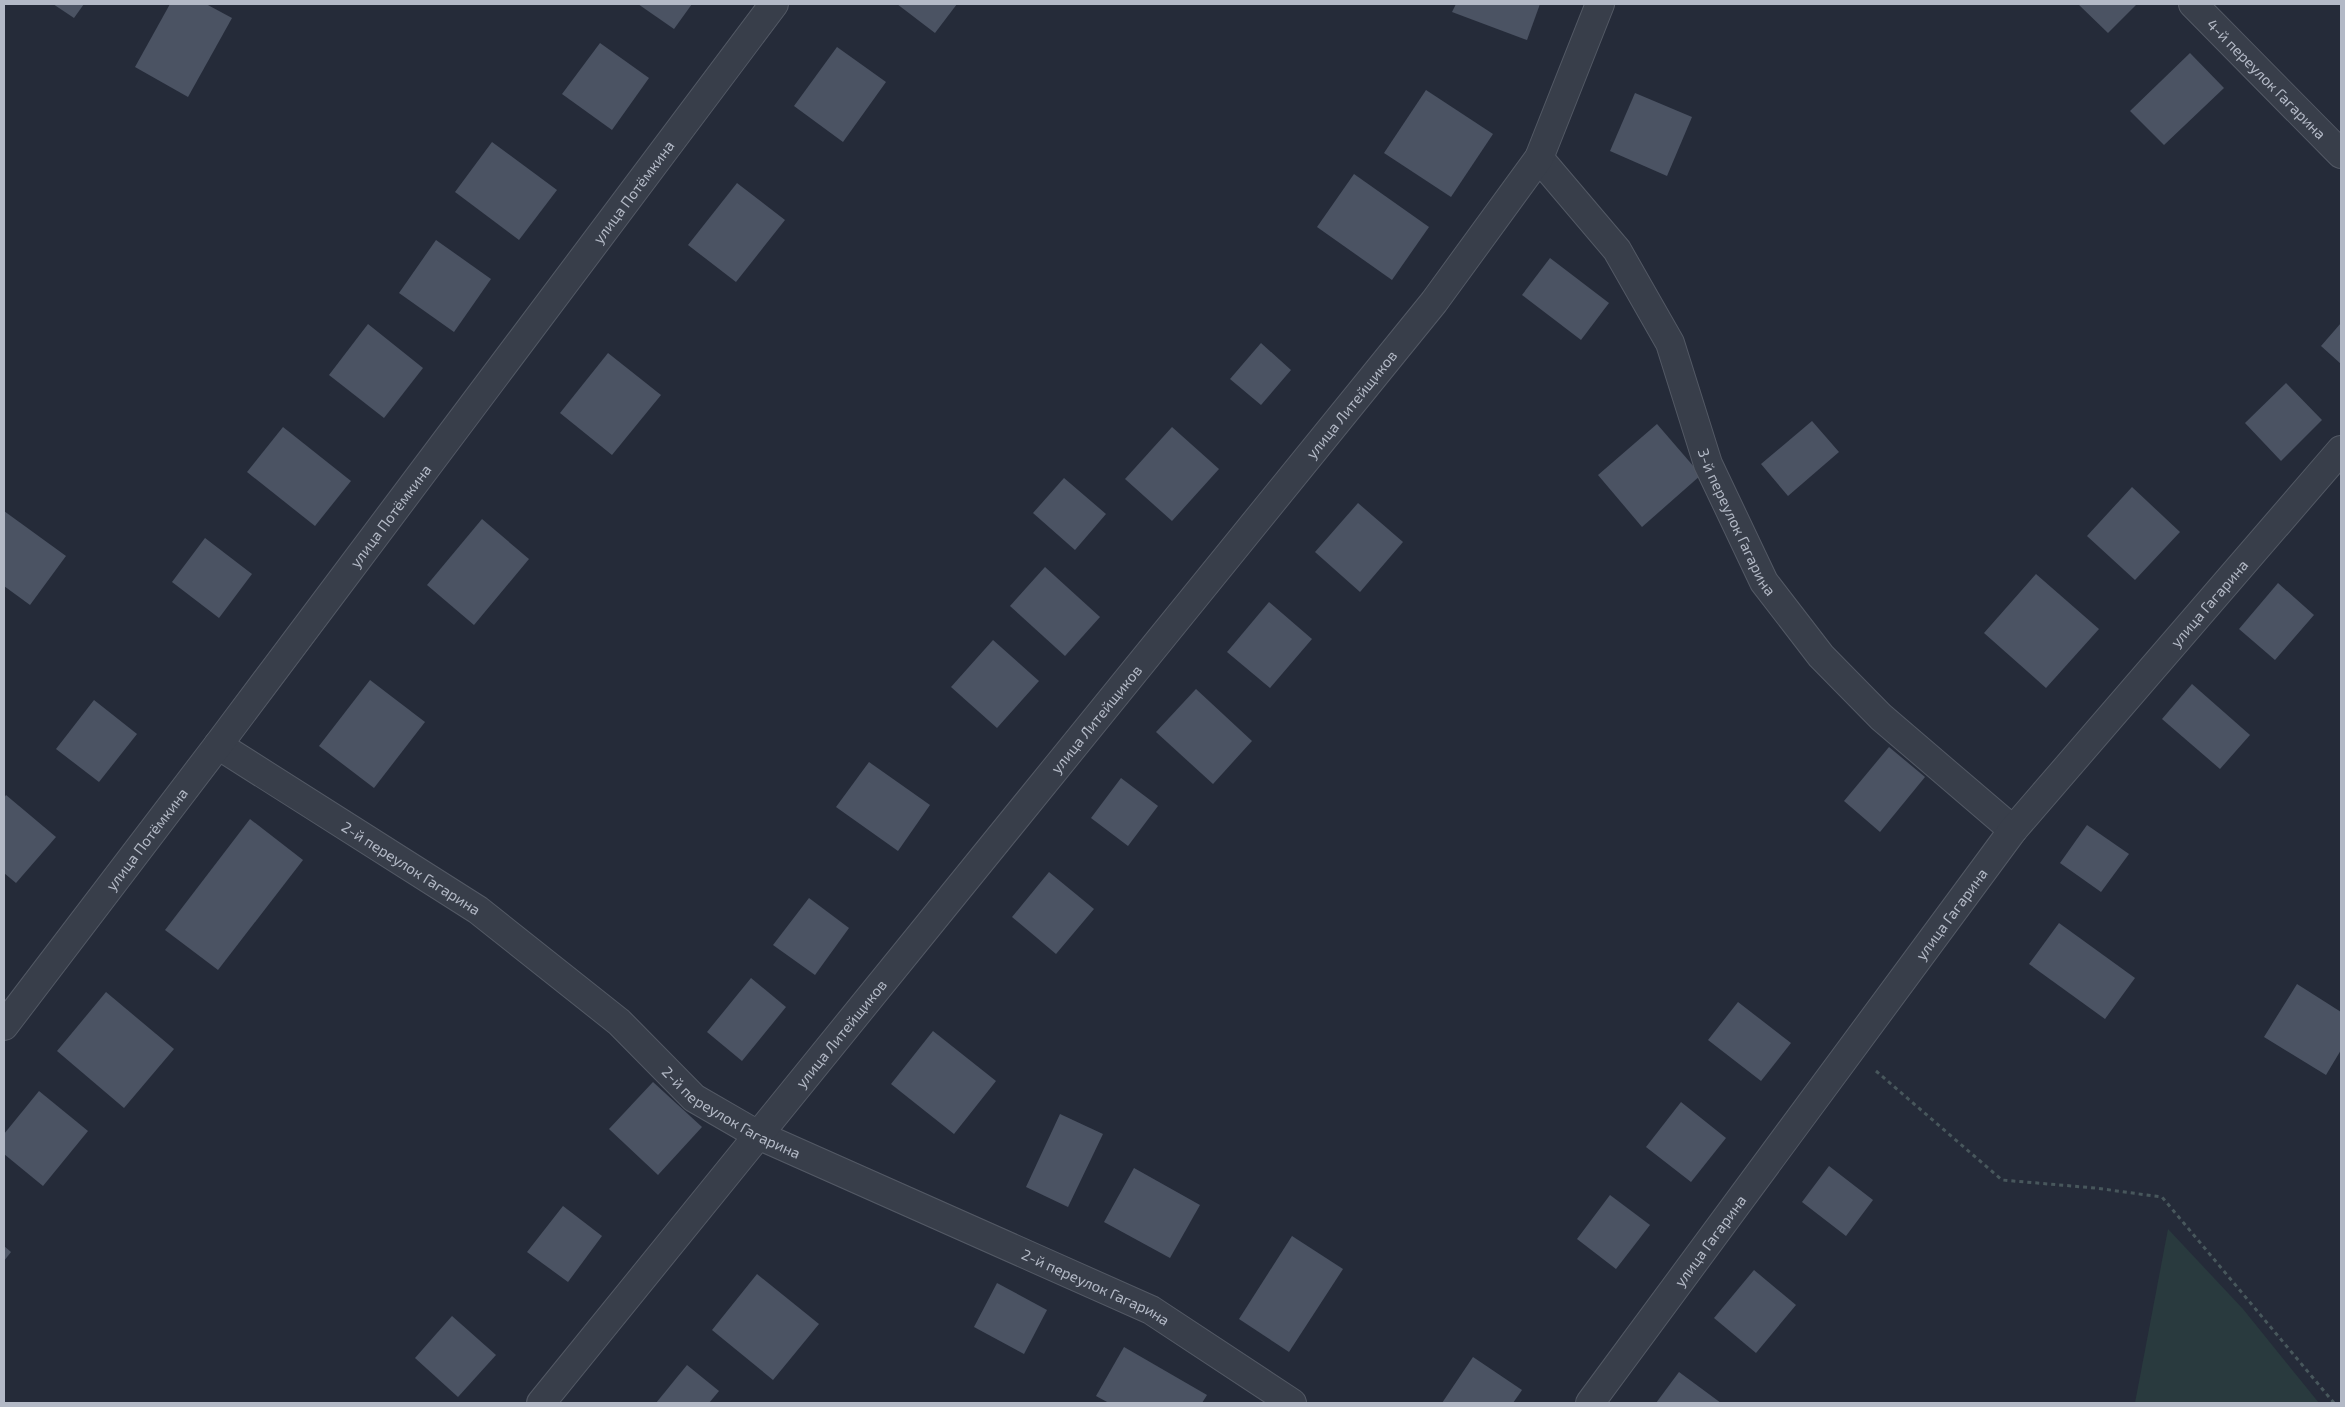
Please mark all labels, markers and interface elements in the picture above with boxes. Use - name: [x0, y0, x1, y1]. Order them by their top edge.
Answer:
- street label: 4-й переулок Гагарина: [2204, 15, 2330, 143]
- street label: улица Потёмкина: [589, 137, 678, 247]
- street label: улица Литейщиков: [1302, 346, 1400, 463]
- street label: 3-й переулок Гагарина: [1695, 446, 1780, 599]
- street label: улица Потёмкина: [346, 461, 435, 571]
- street label: улица Гагарина: [2166, 556, 2251, 651]
- street label: улица Литейщиков: [1047, 661, 1145, 777]
- street label: улица Потёмкина: [102, 784, 191, 895]
- street label: 2-й переулок Гагарина: [339, 817, 484, 918]
- street label: улица Гагарина: [1911, 864, 1991, 964]
- street label: улица Литейщиков: [792, 976, 890, 1092]
- street label: 2-й переулок Гагарина: [659, 1062, 803, 1162]
- street label: улица Гагарина: [1670, 1191, 1750, 1290]
- street label: 2-й переулок Гагарина: [1019, 1245, 1173, 1329]

